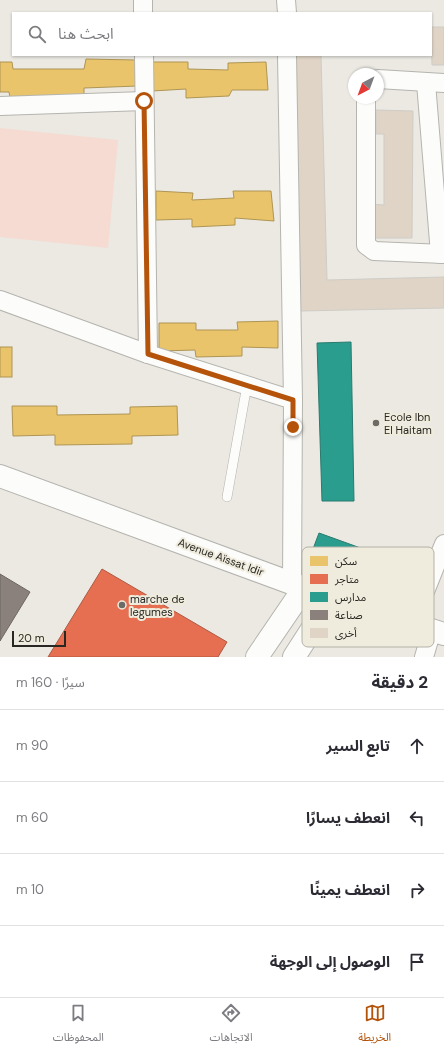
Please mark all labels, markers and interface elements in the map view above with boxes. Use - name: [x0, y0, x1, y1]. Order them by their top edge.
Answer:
- search box: [12, 12, 432, 56]
- icon: search: [26, 23, 48, 45]
- text: ابحث هنا: [58, 24, 114, 44]
- north arrow: [348, 68, 384, 104]
- route start: [135, 92, 153, 110]
- place label: Ecole Ibn El Haitam: [384, 410, 432, 437]
- route end: [284, 418, 302, 436]
- marker: Ecole Ibn El Haitam: [371, 418, 381, 428]
- street label: Avenue Aïssat Idir: [176, 535, 266, 579]
- legend: [302, 547, 434, 647]
- text: سكن: [335, 554, 358, 568]
- text: متاجر: [334, 572, 359, 586]
- text: مدارس: [335, 590, 366, 604]
- place label: marche de legumes: [130, 592, 185, 619]
- marker: marche de legumes: [117, 600, 127, 610]
- text: صناعة: [335, 608, 363, 622]
- text: أخرى: [335, 626, 357, 640]
- scale bar: [12, 629, 66, 648]
- text: 20 m: [18, 631, 44, 645]
- text: 2 دقيقة: [371, 671, 428, 693]
- text: سيرًا · 160 m: [16, 674, 85, 691]
- icon: ahead: [406, 735, 428, 757]
- text: تابع السير: [326, 736, 390, 756]
- text: 90 m: [16, 737, 48, 754]
- icon: left: [406, 807, 428, 829]
- text: انعطف يسارًا: [306, 808, 390, 828]
- text: 60 m: [16, 809, 48, 826]
- icon: right: [406, 879, 428, 901]
- text: انعطف يمينًا: [310, 880, 390, 900]
- text: 10 m: [16, 881, 44, 898]
- icon: arrive: [406, 951, 428, 973]
- text: الوصول إلى الوجهة: [270, 952, 390, 972]
- tab: المحفوظات: [53, 1002, 104, 1049]
- tab: الاتجاهات: [210, 1002, 253, 1049]
- tab: الخريطة: [358, 1002, 391, 1049]

